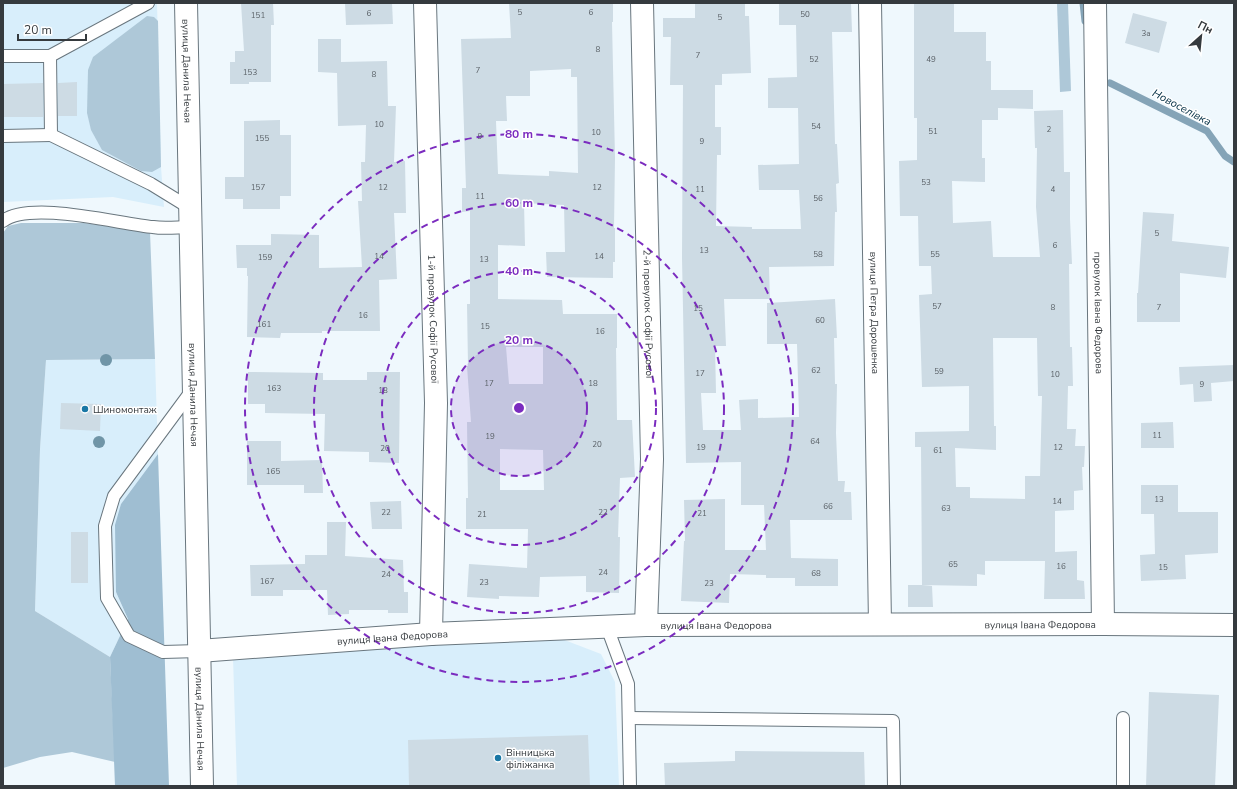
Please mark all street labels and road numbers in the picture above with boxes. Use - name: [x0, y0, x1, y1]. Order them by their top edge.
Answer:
- street label: вулиця Данила Нечая: [178, 19, 194, 123]
- street label: 2-й провулок Софії Русової: [639, 249, 656, 379]
- street label: вулиця Петра Дорошенка: [866, 252, 882, 374]
- street label: провулок Івана Федорова: [1090, 252, 1106, 374]
- street label: 1-й провулок Софії Русової: [424, 254, 441, 384]
- street label: вулиця Данила Нечая: [185, 343, 201, 447]
- street label: вулиця Івана Федорова: [985, 618, 1096, 632]
- street label: вулиця Івана Федорова: [661, 619, 772, 633]
- street label: вулиця Івана Федорова: [337, 627, 448, 649]
- street label: вулиця Данила Нечая: [192, 667, 208, 771]

